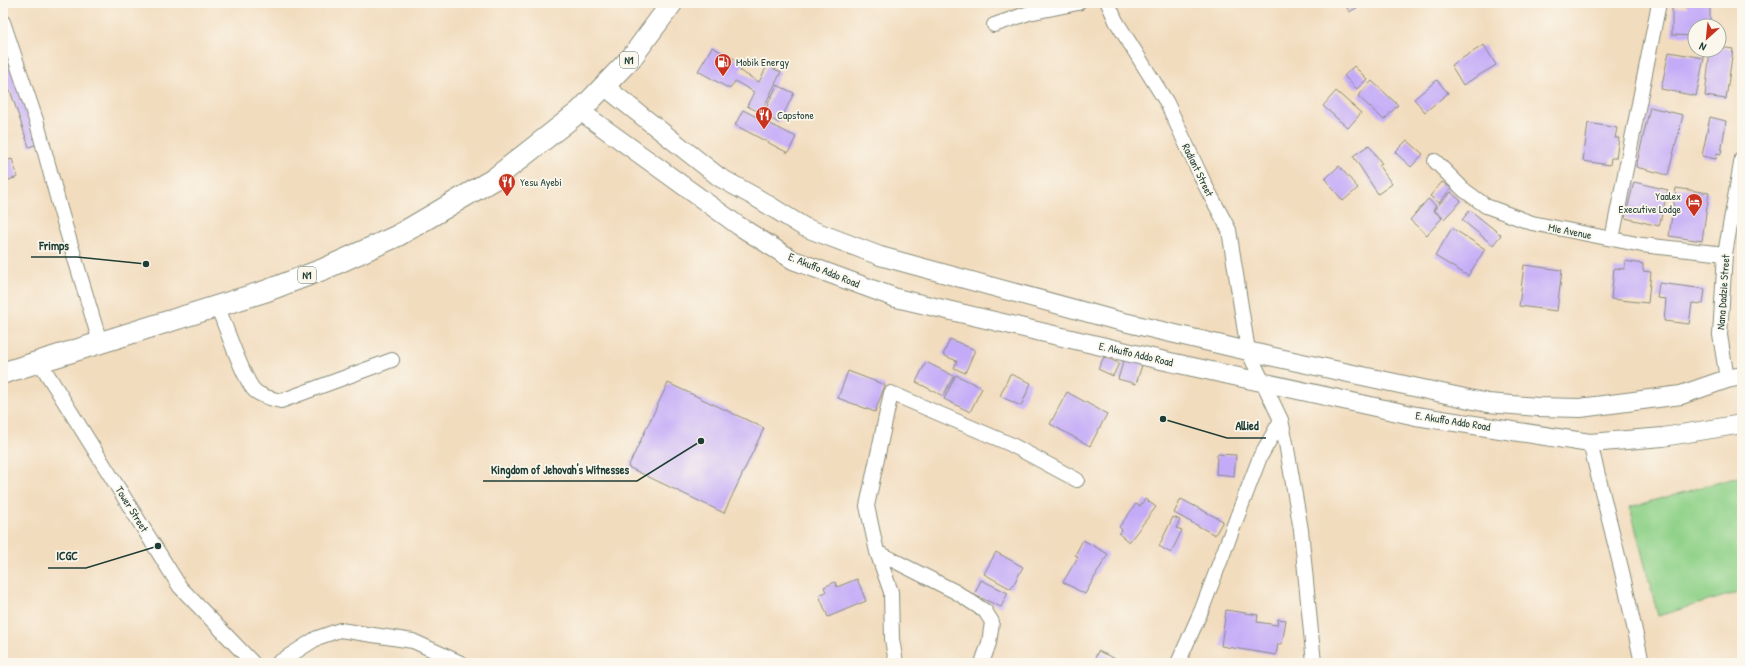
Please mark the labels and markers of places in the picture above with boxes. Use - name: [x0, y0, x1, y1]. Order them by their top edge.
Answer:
- fuel station icon: Mobik Energy: [713, 52, 733, 77]
- place label: Mobik Energy: [736, 55, 789, 69]
- restaurant icon: Capstone: [754, 105, 774, 130]
- place label: Capstone: [777, 108, 814, 122]
- restaurant icon: Yesu Ayebi: [497, 172, 517, 197]
- place label: Yesu Ayebi: [520, 175, 562, 189]
- place label: Yaalex Executive Lodge: [1619, 189, 1682, 216]
- hotel icon: Yaalex Executive Lodge: [1684, 192, 1704, 217]
- callout: Frimps: [31, 233, 77, 257]
- callout: Allied: [1227, 414, 1266, 438]
- callout: Kingdom of Jehovah's Witnesses: [483, 457, 637, 481]
- callout: ICGC: [48, 544, 86, 568]

